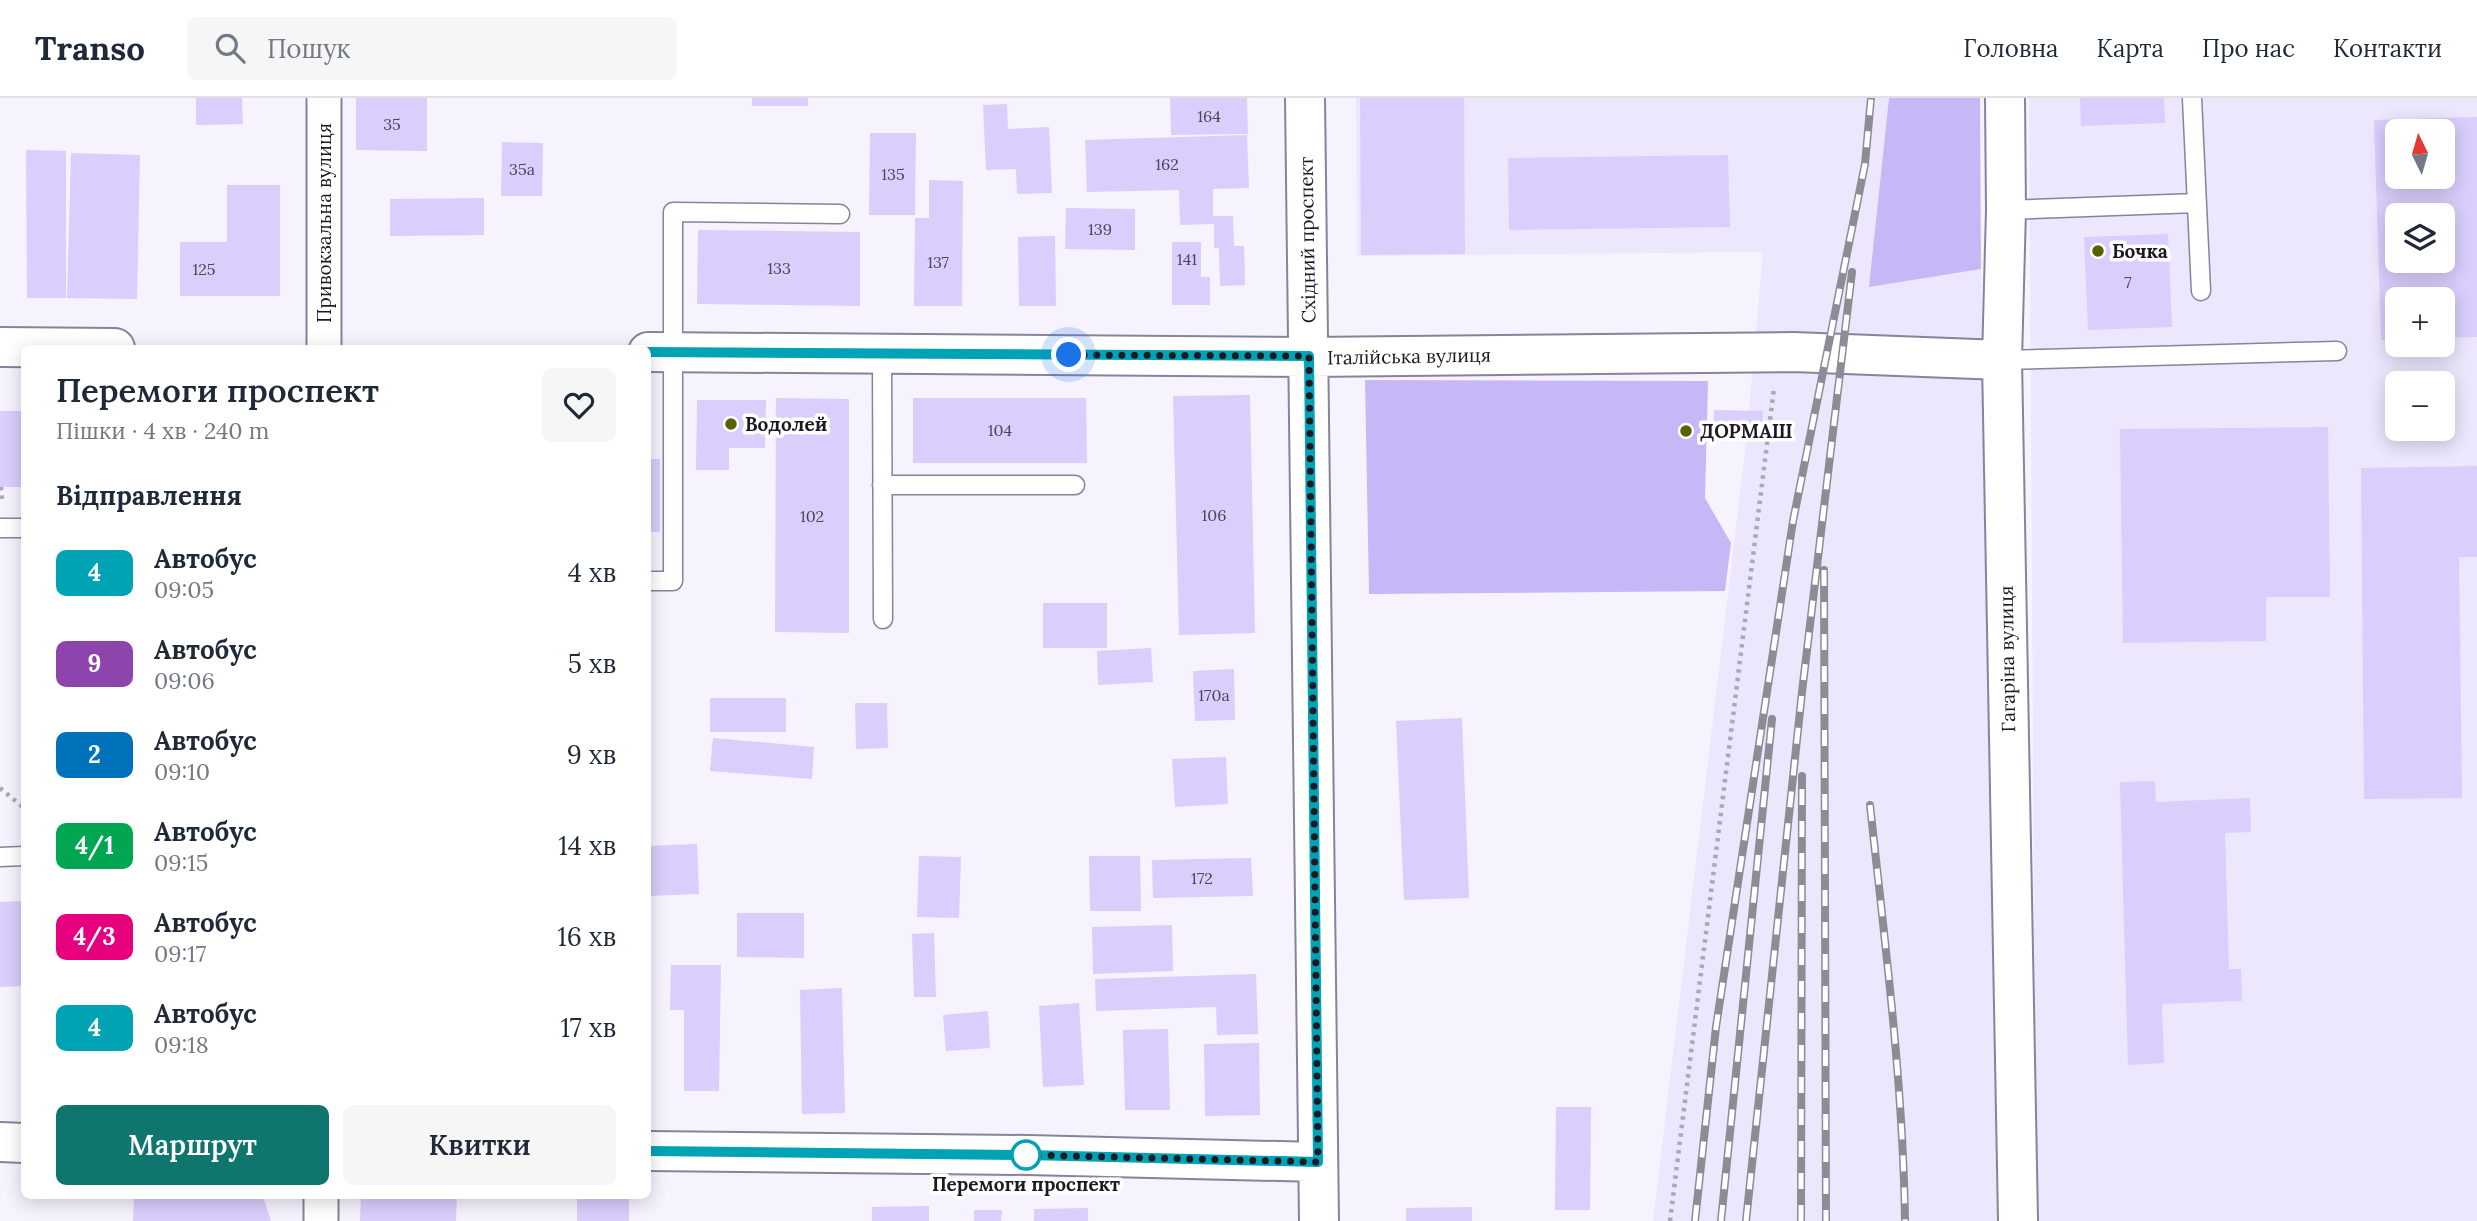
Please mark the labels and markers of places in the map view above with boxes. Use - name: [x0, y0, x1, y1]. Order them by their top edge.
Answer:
- place label: Бочка: [2112, 239, 2168, 263]
- marker: Бочка: [2090, 243, 2106, 259]
- place label: Водолей: [745, 412, 827, 436]
- marker: Водолей: [723, 416, 739, 432]
- place label: ДОРМАШ: [1700, 419, 1793, 443]
- marker: ДОРМАШ: [1678, 423, 1694, 439]
- marker: Перемоги проспект: [1011, 1140, 1041, 1170]
- place label: Перемоги проспект: [932, 1172, 1120, 1196]

